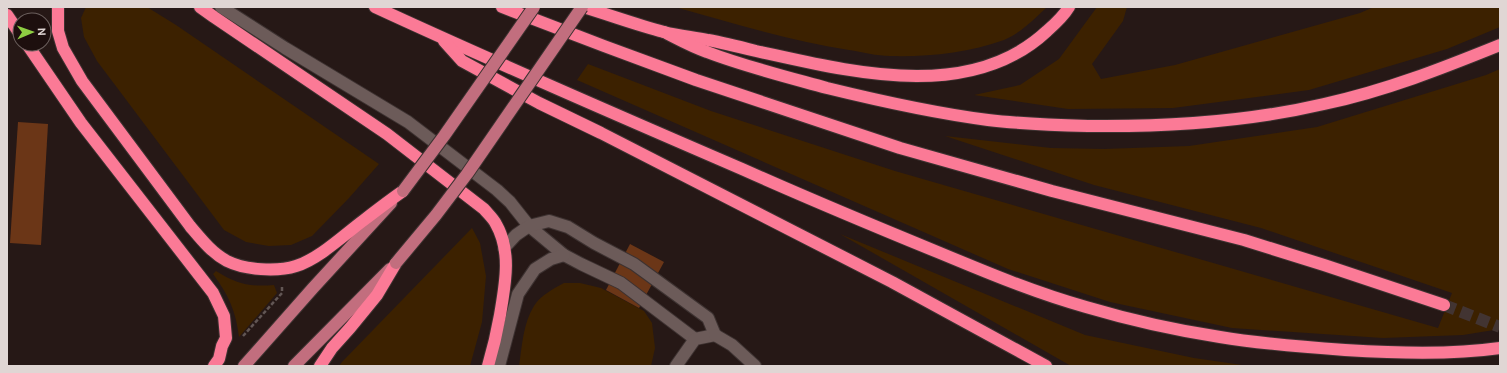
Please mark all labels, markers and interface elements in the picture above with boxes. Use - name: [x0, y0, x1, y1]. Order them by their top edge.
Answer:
- north arrow: [12, 12, 52, 52]
- text: N: [36, 27, 48, 36]

